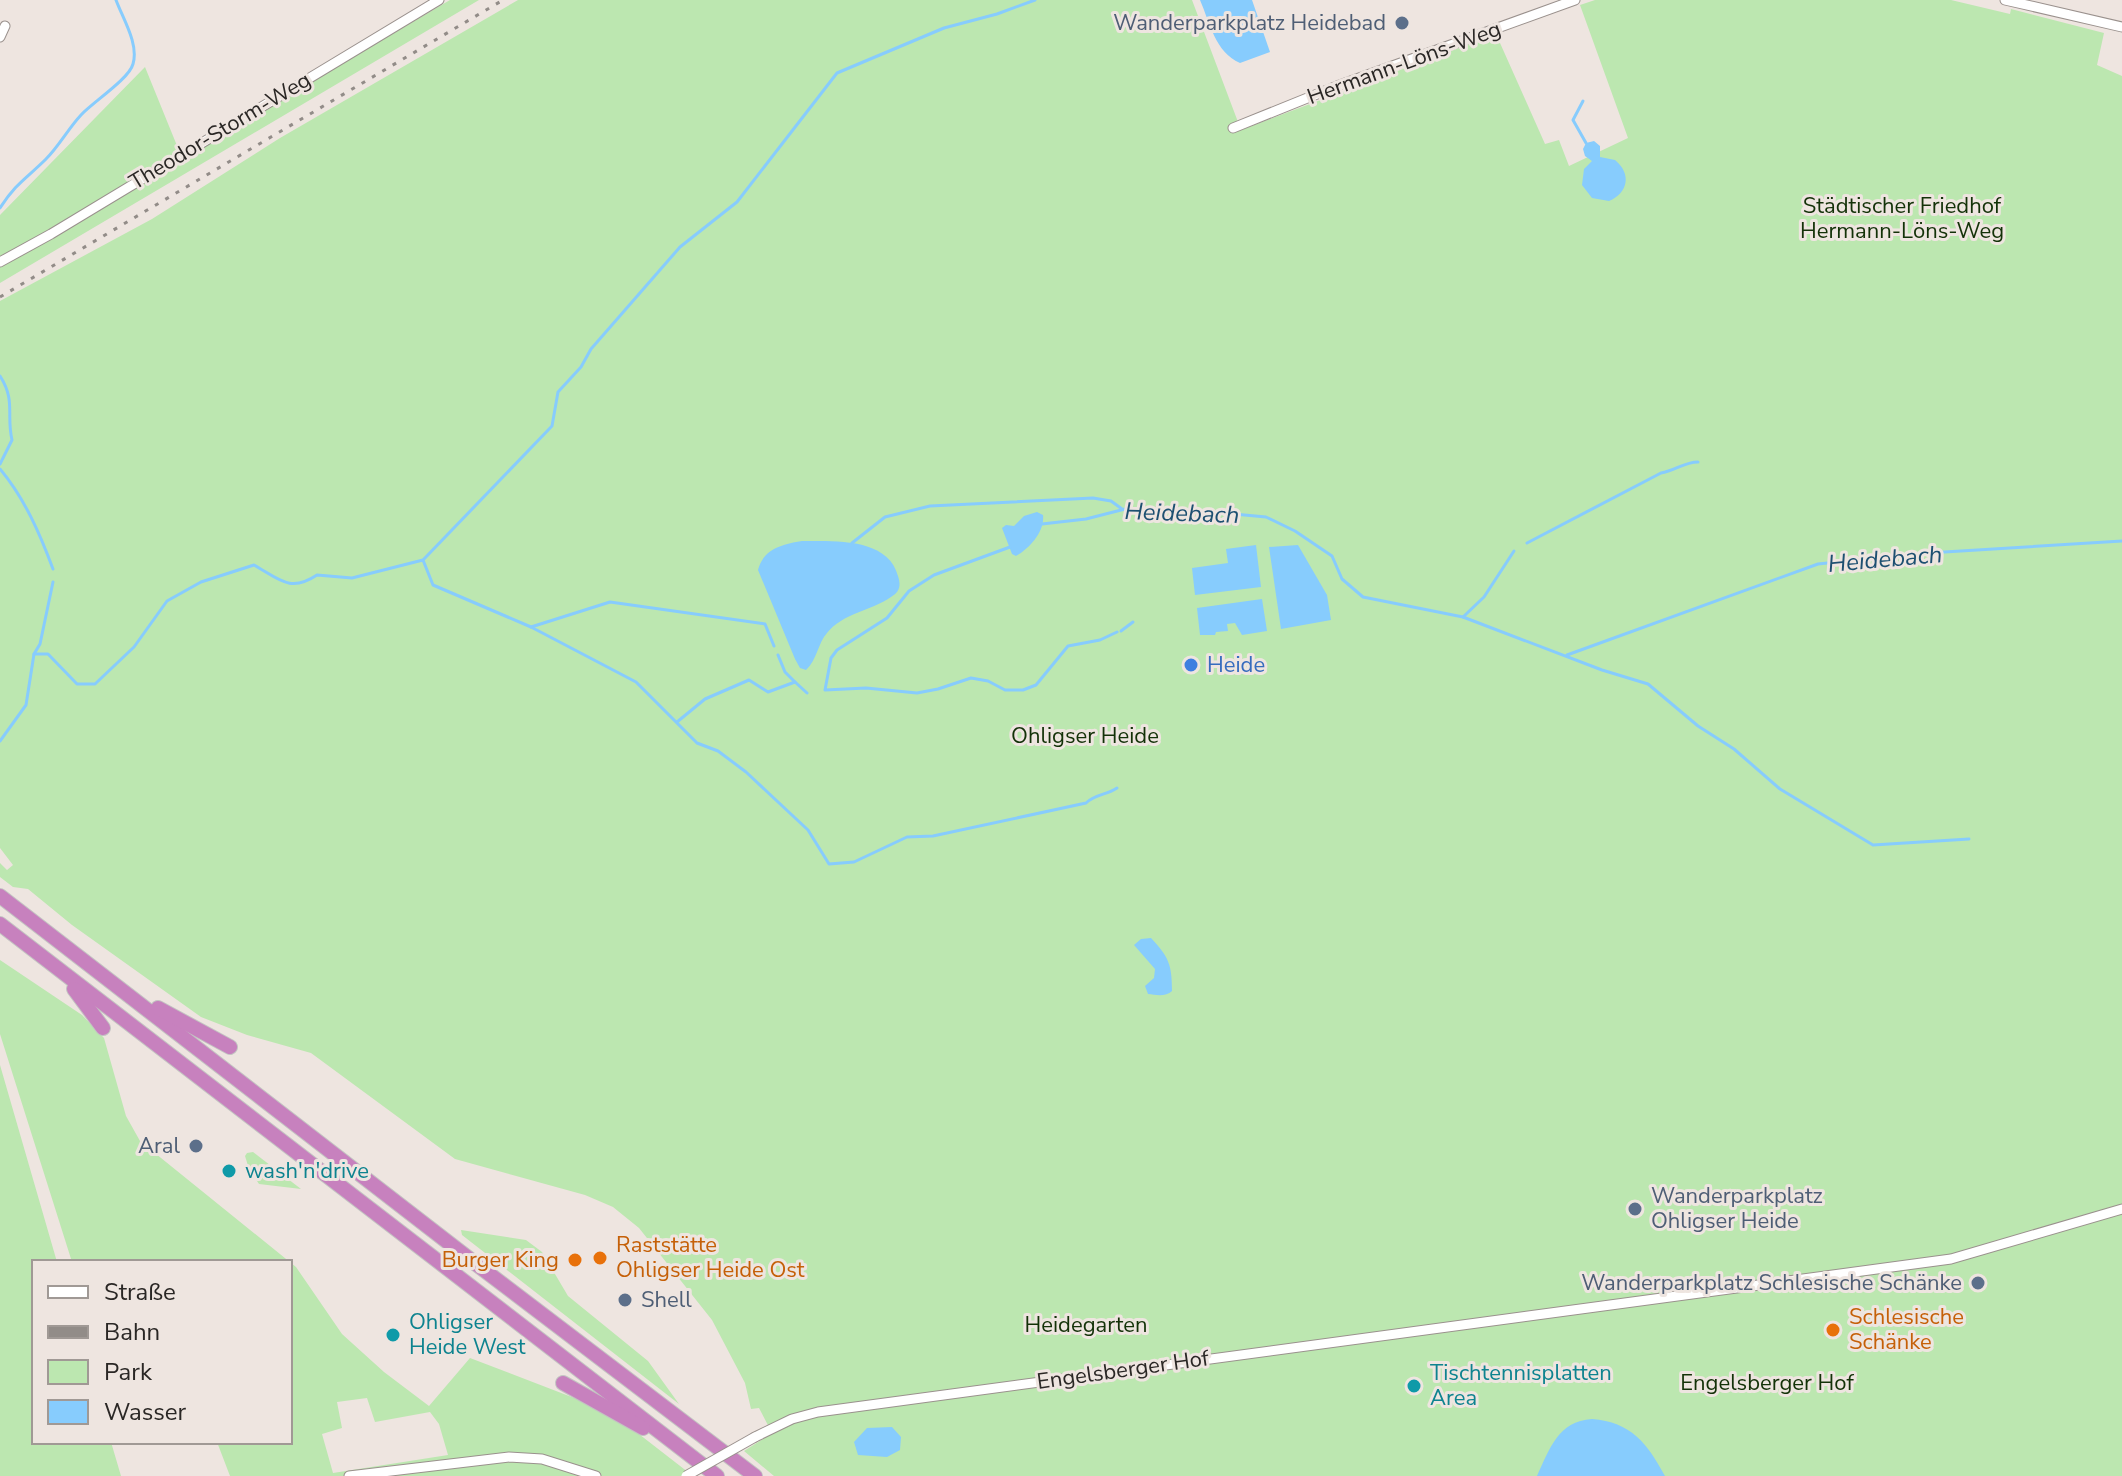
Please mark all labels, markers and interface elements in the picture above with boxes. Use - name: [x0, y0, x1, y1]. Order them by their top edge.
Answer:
- place label: Wanderparkplatz Heidebad: [1113, 8, 1386, 38]
- street label: Hermann-Löns-Weg: [1303, 14, 1505, 112]
- marker: Wanderparkplatz Heidebad: [1393, 14, 1411, 32]
- street label: Theodor-Storm-Weg: [124, 65, 316, 197]
- park label: Städtischer Friedhof Hermann-Löns-Weg: [1800, 191, 2004, 246]
- water label: Heidebach: [1124, 495, 1240, 531]
- water label: Heidebach: [1826, 538, 1944, 580]
- place label: Heide: [1207, 650, 1265, 680]
- marker: Heide: [1182, 656, 1200, 674]
- park label: Ohligser Heide: [1011, 721, 1159, 751]
- place label: Aral: [138, 1131, 180, 1161]
- marker: Aral: [187, 1137, 205, 1155]
- place label: wash'n'drive: [245, 1156, 369, 1186]
- marker: wash'n'drive: [220, 1162, 238, 1180]
- place label: Wanderparkplatz Ohligser Heide: [1651, 1181, 1823, 1236]
- marker: Wanderparkplatz Ohligser Heide: [1626, 1200, 1644, 1218]
- place label: Raststätte Ohligser Heide Ost: [616, 1230, 805, 1285]
- place label: Burger King: [442, 1245, 559, 1275]
- marker: Raststätte Ohligser Heide Ost: [591, 1249, 609, 1267]
- marker: Burger King: [566, 1251, 584, 1269]
- legend: [32, 1260, 292, 1444]
- place label: Wanderparkplatz Schlesische Schänke: [1581, 1268, 1962, 1298]
- marker: Wanderparkplatz Schlesische Schänke: [1969, 1274, 1987, 1292]
- text: Straße: [104, 1276, 176, 1308]
- place label: Shell: [641, 1285, 692, 1315]
- marker: Shell: [616, 1291, 634, 1309]
- place label: Schlesische Schänke: [1849, 1302, 1964, 1357]
- place label: Ohligser Heide West: [409, 1307, 526, 1362]
- park label: Heidegarten: [1025, 1310, 1147, 1340]
- text: Bahn: [104, 1316, 160, 1348]
- marker: Schlesische Schänke: [1824, 1321, 1842, 1339]
- marker: Ohligser Heide West: [384, 1326, 402, 1344]
- street label: Engelsberger Hof: [1035, 1343, 1212, 1397]
- text: Park: [104, 1356, 153, 1388]
- place label: Tischtennisplatten Area: [1430, 1358, 1612, 1413]
- park label: Engelsberger Hof: [1680, 1368, 1854, 1398]
- marker: Tischtennisplatten Area: [1405, 1377, 1423, 1395]
- text: Wasser: [104, 1396, 187, 1428]

